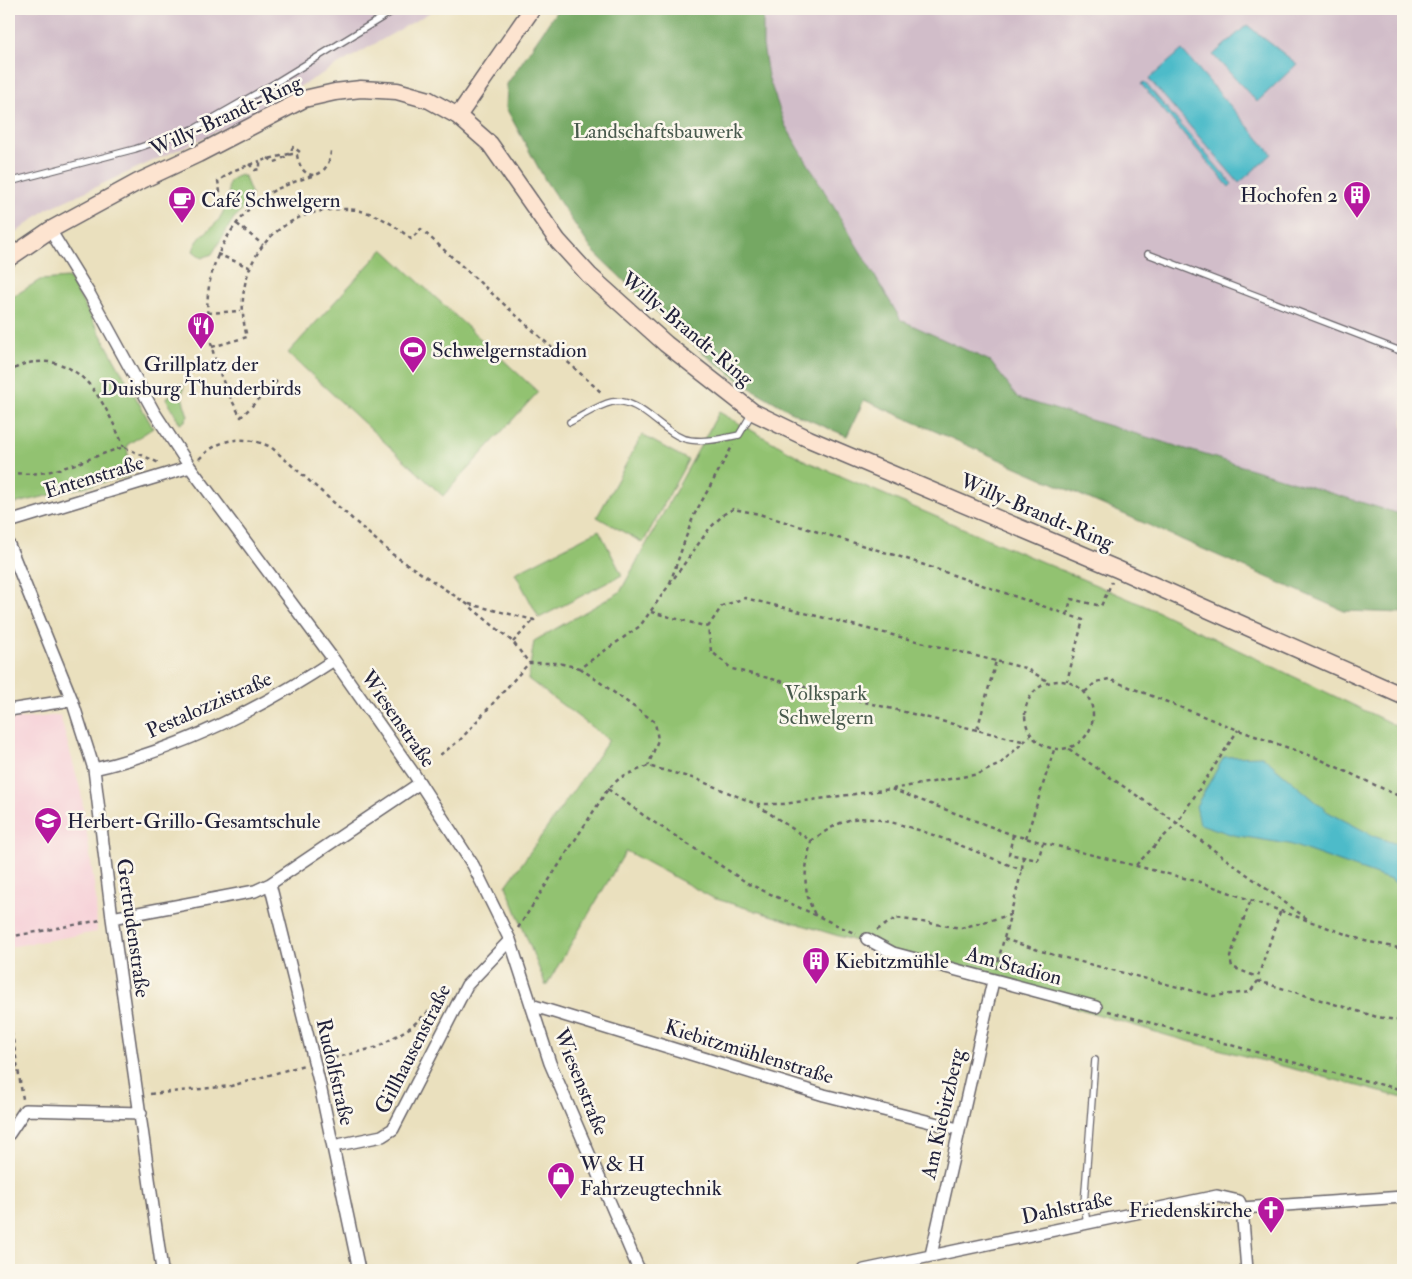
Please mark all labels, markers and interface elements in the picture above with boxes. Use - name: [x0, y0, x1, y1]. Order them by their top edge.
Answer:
- street label: Willy-Brandt-Ring: [145, 69, 307, 163]
- park label: Landschaftsbauwerk: [573, 118, 743, 145]
- building icon: Hochofen 2: [1342, 180, 1372, 219]
- place label: Hochofen 2: [1240, 182, 1338, 209]
- cafe icon: Café Schwelgern: [167, 185, 197, 224]
- place label: Café Schwelgern: [201, 187, 341, 214]
- street label: Willy-Brandt-Ring: [615, 265, 759, 393]
- restaurant icon: Grillplatz der Duisburg Thunderbirds: [186, 311, 216, 350]
- sports icon: Schwelgernstadion: [398, 335, 428, 374]
- place label: Schwelgernstadion: [432, 337, 587, 364]
- place label: Grillplatz der Duisburg Thunderbirds: [101, 351, 301, 402]
- street label: Entenstraße: [41, 449, 147, 505]
- street label: Willy-Brandt-Ring: [955, 467, 1119, 557]
- street label: Wiesenstraße: [354, 664, 442, 773]
- street label: Pestalozzistraße: [142, 665, 276, 745]
- park label: Volkspark Schwelgern: [778, 680, 874, 731]
- school or university icon: Herbert-Grillo-Gesamtschule: [33, 806, 63, 845]
- place label: Herbert-Grillo-Gesamtschule: [67, 808, 321, 835]
- street label: Gertrudenstraße: [110, 857, 156, 1000]
- street label: Am Stadion: [962, 940, 1065, 992]
- building icon: Kiebitzmühle: [801, 946, 831, 985]
- place label: Kiebitzmühle: [835, 948, 949, 975]
- street label: Gillhausenstraße: [369, 979, 457, 1118]
- street label: Kiebitzmühlenstraße: [661, 1013, 837, 1091]
- street label: Rudolfstraße: [310, 1016, 360, 1128]
- street label: Wiesenstraße: [547, 1024, 615, 1140]
- street label: Am Kiebitzberg: [915, 1046, 971, 1183]
- place label: W & H Fahrzeugtechnik: [579, 1151, 722, 1202]
- shop icon: W & H Fahrzeugtechnik: [546, 1161, 576, 1200]
- street label: Dahlstraße: [1019, 1185, 1115, 1231]
- church icon: Friedenskirche: [1256, 1195, 1286, 1234]
- place label: Friedenskirche: [1128, 1197, 1252, 1224]

